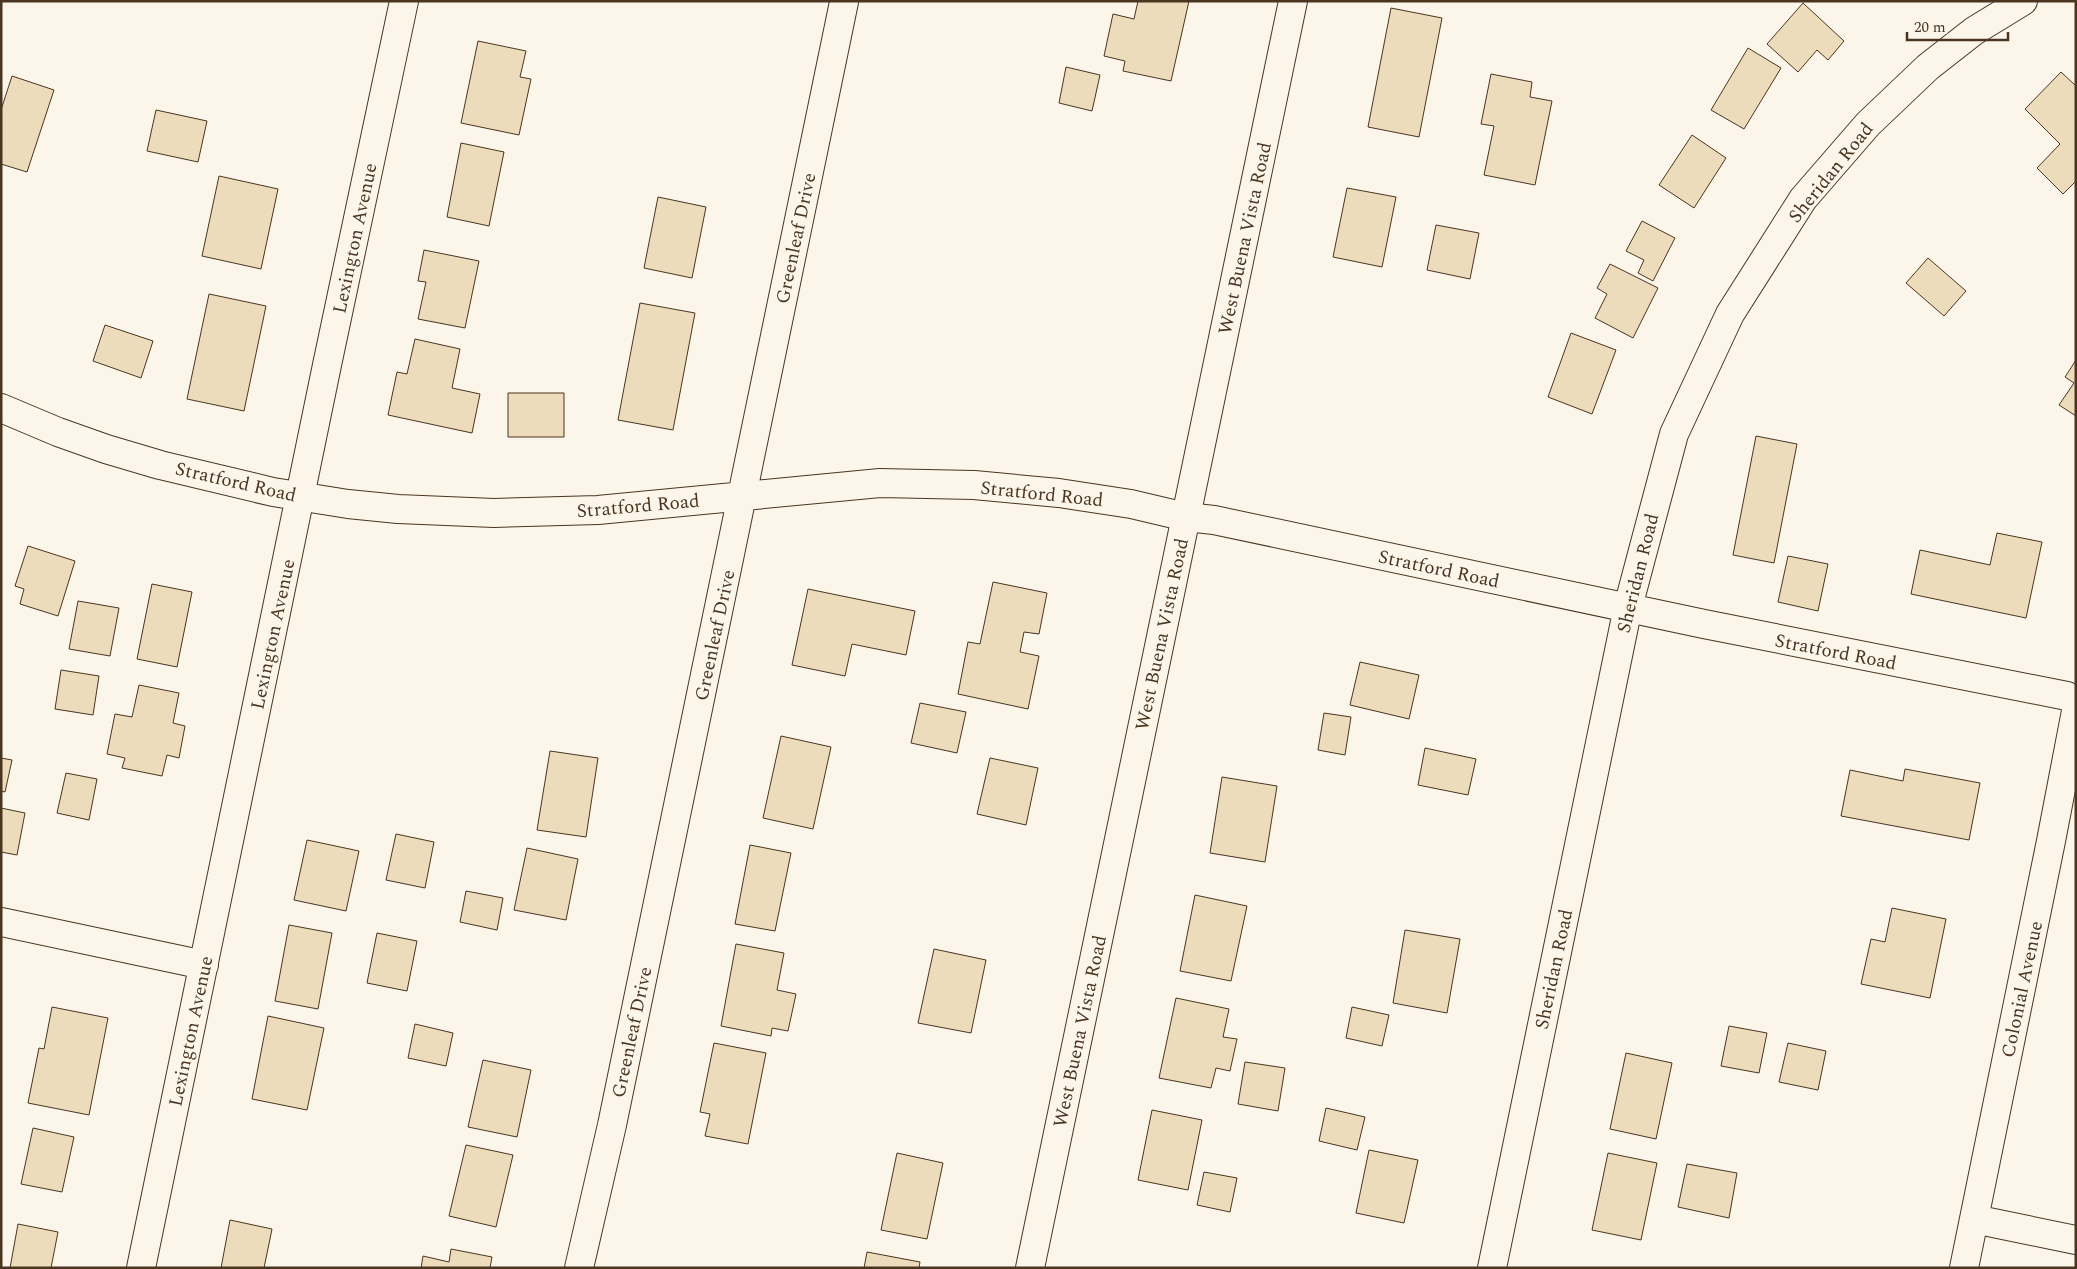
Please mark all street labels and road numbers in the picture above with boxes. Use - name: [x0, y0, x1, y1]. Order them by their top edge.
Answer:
- street label: Sheridan Road: [1781, 116, 1881, 230]
- street label: West Buena Vista Road: [1211, 139, 1280, 337]
- street label: Lexington Avenue: [325, 160, 386, 316]
- street label: Greenleaf Drive: [768, 170, 825, 307]
- street label: Stratford Road: [172, 454, 299, 510]
- street label: Stratford Road: [979, 474, 1105, 515]
- street label: Stratford Road: [575, 487, 701, 526]
- street label: Sheridan Road: [1610, 510, 1667, 636]
- street label: West Buena Vista Road: [1128, 535, 1197, 733]
- street label: Stratford Road: [1375, 542, 1502, 596]
- street label: Lexington Avenue: [243, 556, 304, 712]
- street label: Greenleaf Drive: [687, 567, 744, 704]
- street label: Stratford Road: [1772, 626, 1899, 678]
- street label: Sheridan Road: [1528, 906, 1581, 1032]
- street label: Colonial Avenue: [1994, 918, 2051, 1060]
- street label: West Buena Vista Road: [1046, 932, 1115, 1130]
- street label: Lexington Avenue: [161, 953, 222, 1109]
- street label: Greenleaf Drive: [604, 964, 661, 1101]

